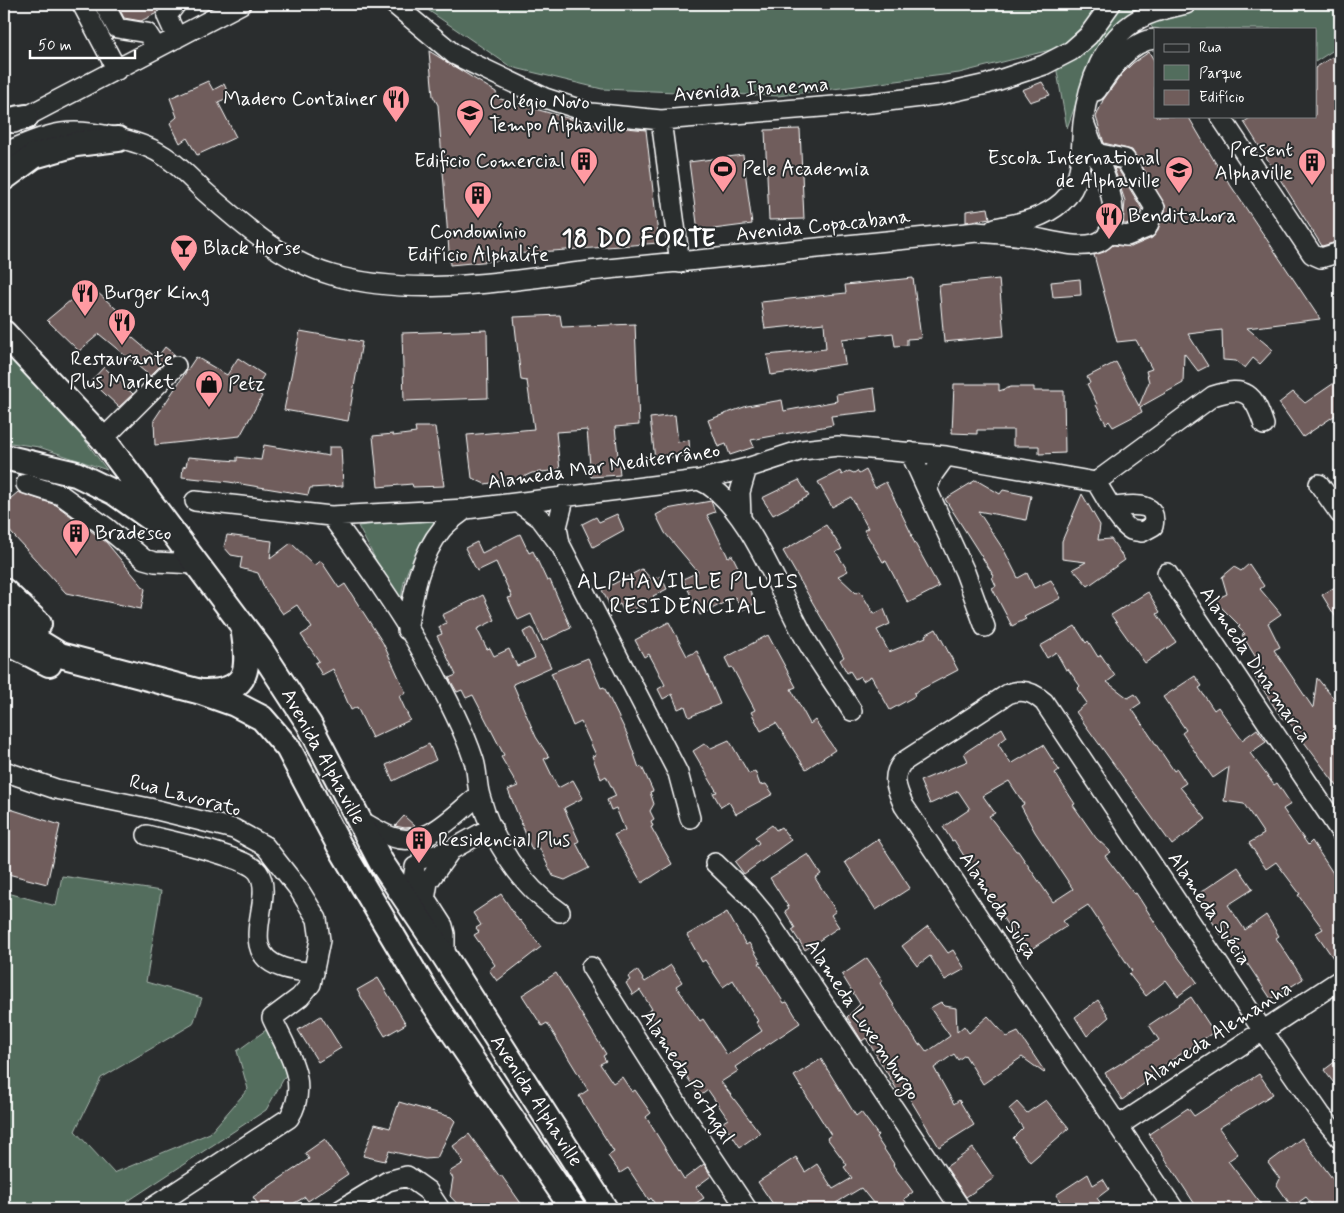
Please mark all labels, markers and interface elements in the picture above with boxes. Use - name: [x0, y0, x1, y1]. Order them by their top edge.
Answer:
- scale bar: [30, 28, 135, 60]
- legend: [1154, 28, 1316, 118]
- text: 50 m: [38, 36, 72, 56]
- text: Rua: [1199, 38, 1222, 58]
- text: Parque: [1199, 64, 1242, 84]
- street label: Avenida Ipanema: [672, 71, 830, 109]
- restaurant icon: Madero Container: [381, 84, 411, 123]
- place label: Madero Container: [223, 86, 378, 113]
- text: Edifício: [1199, 88, 1244, 108]
- place label: Colégio Novo Tempo Alphaville: [489, 89, 626, 139]
- school or university icon: Colégio Novo Tempo Alphaville: [455, 98, 485, 137]
- place label: Present Alphaville: [1215, 137, 1293, 187]
- place label: Escola International de Alphaville: [987, 145, 1160, 195]
- building icon: Edificio Comercial: [569, 146, 599, 185]
- building icon: Present Alphaville: [1297, 147, 1327, 186]
- place label: Edificio Comercial: [414, 148, 565, 175]
- sports icon: Pele Academia: [708, 154, 738, 193]
- school or university icon: Escola International de Alphaville: [1164, 155, 1194, 194]
- place label: Pele Academia: [742, 156, 870, 183]
- building icon: Condomínio Edifício Alphalife: [463, 180, 493, 219]
- restaurant icon: Benditahora: [1094, 201, 1124, 240]
- street label: Avenida Copacabana: [734, 203, 913, 249]
- place label: Benditahora: [1128, 203, 1236, 230]
- place label: Condomínio Edifício Alphalife: [407, 219, 549, 269]
- district label: 18 DO FORTE: [561, 223, 717, 256]
- bar icon: Black Horse: [169, 233, 199, 272]
- place label: Black Horse: [203, 235, 301, 262]
- restaurant icon: Burger King: [70, 278, 100, 317]
- place label: Burger King: [104, 280, 210, 308]
- restaurant icon: Restaurante Plus Market: [107, 307, 137, 346]
- place label: Restaurante Plus Market: [69, 346, 175, 396]
- shop icon: Petz: [194, 369, 224, 408]
- place label: Petz: [228, 371, 265, 398]
- street label: Alameda Mar Mediterrâneo: [486, 437, 722, 497]
- building icon: Bradesco: [61, 518, 91, 557]
- place label: Bradesco: [95, 520, 171, 547]
- district label: ALPHAVILLE PLUIS RESIDENCIAL: [577, 568, 799, 621]
- street label: Alameda Dinamarca: [1193, 582, 1317, 748]
- street label: Avenida Alphaville: [274, 684, 372, 830]
- street label: Rua Lavorato: [126, 768, 244, 824]
- building icon: Residencial Plus: [404, 825, 434, 864]
- place label: Residencial Plus: [438, 827, 570, 854]
- street label: Alameda Suíça: [952, 847, 1044, 965]
- street label: Alameda Suécia: [1161, 847, 1257, 971]
- street label: Alameda Luxemburgo: [797, 934, 926, 1106]
- street label: Alameda Alemanha: [1137, 975, 1297, 1093]
- street label: Alameda Portugal: [634, 1005, 740, 1149]
- street label: Avenida Alphaville: [483, 1030, 589, 1172]

